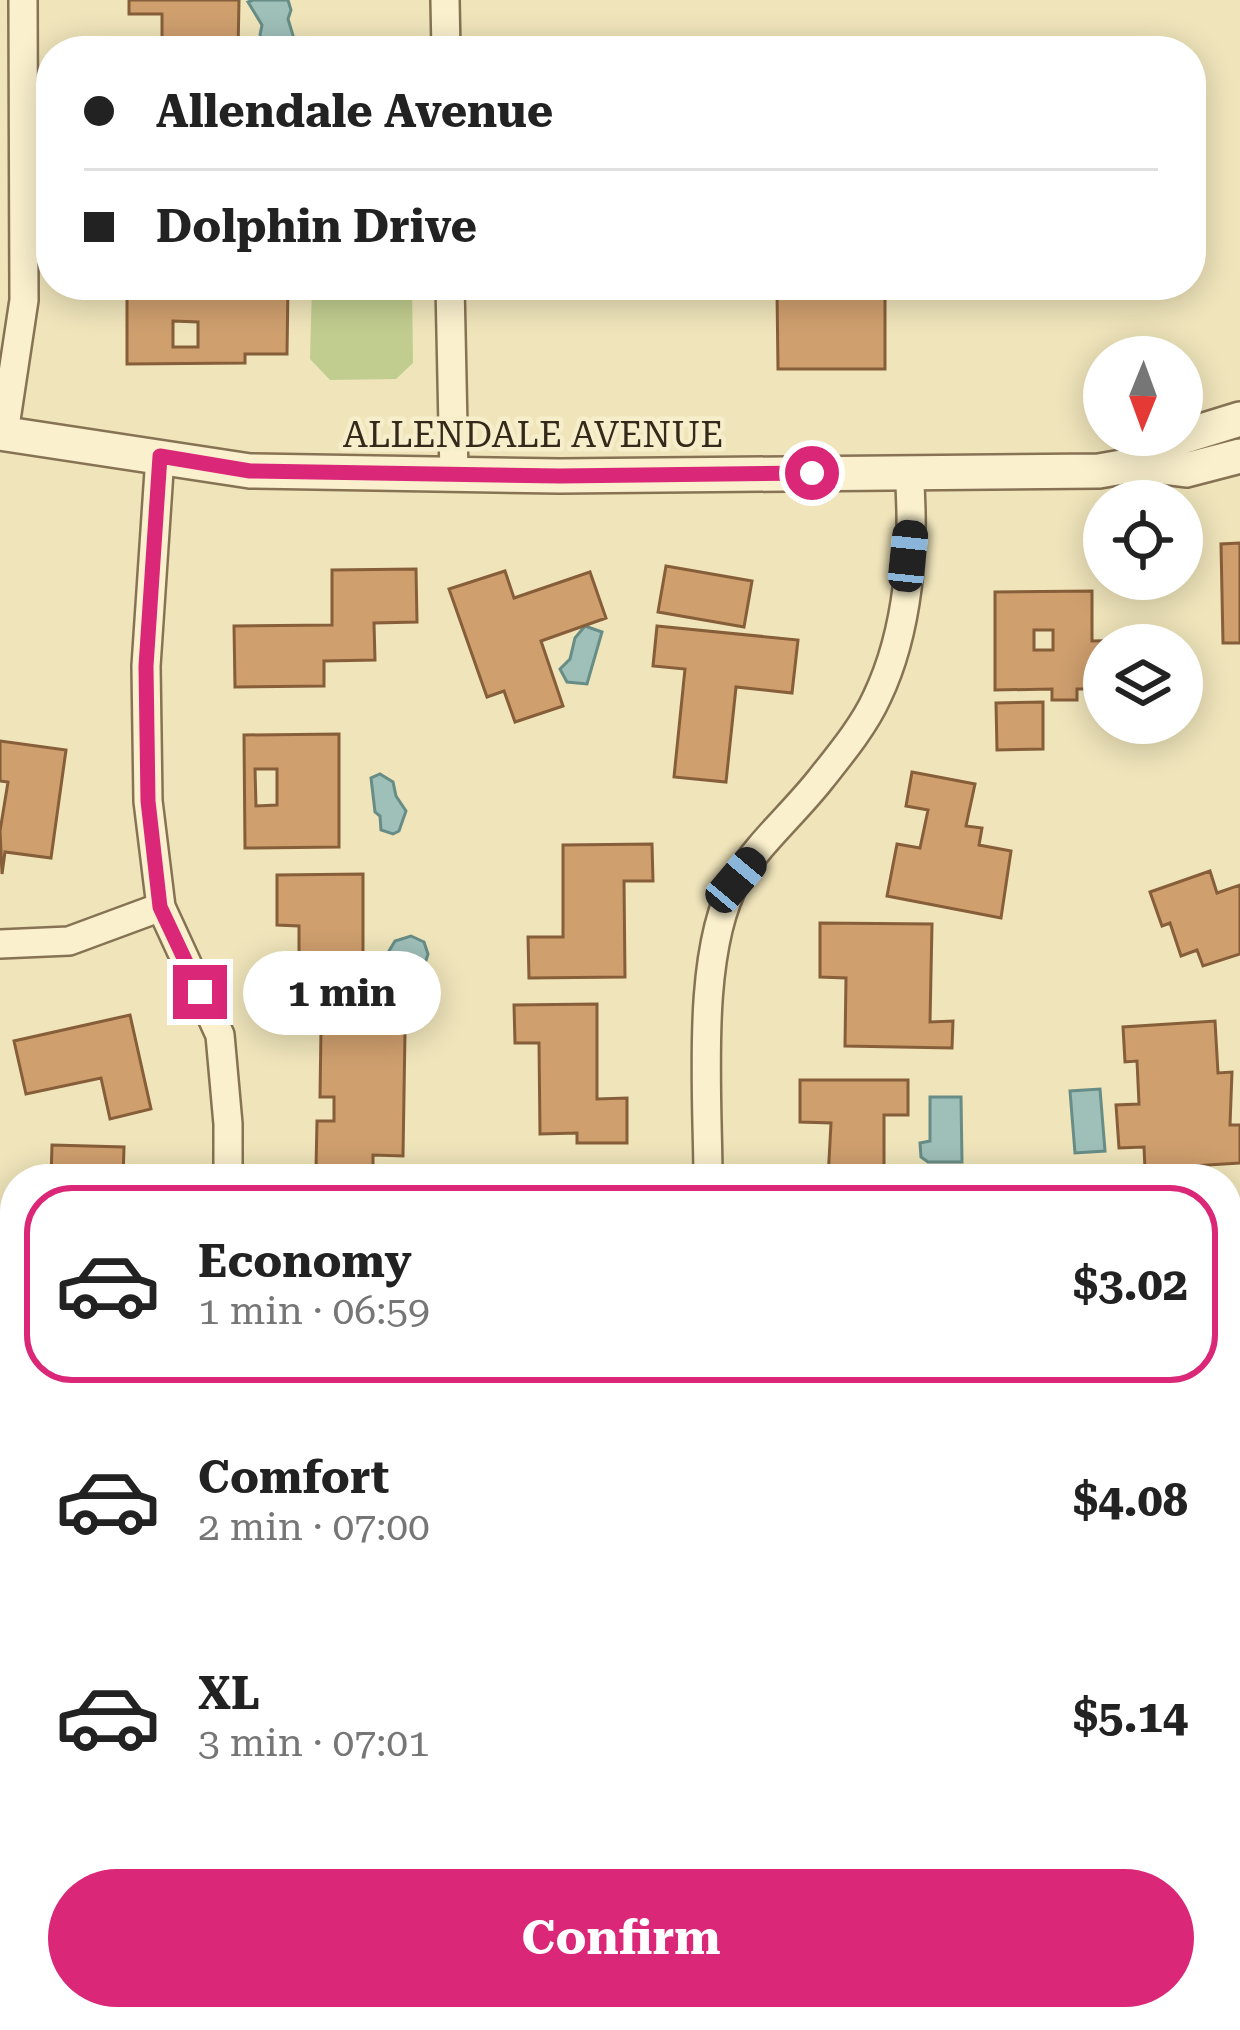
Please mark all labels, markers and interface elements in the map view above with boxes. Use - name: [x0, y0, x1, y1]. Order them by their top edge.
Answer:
- text: Allendale Avenue: [156, 85, 553, 138]
- text: Dolphin Drive: [156, 200, 477, 253]
- north arrow: [1083, 336, 1203, 456]
- map controls: [1083, 336, 1203, 744]
- street label: ALLENDALE AVENUE: [343, 414, 723, 456]
- route start: [785, 446, 839, 500]
- button: locate: [1083, 480, 1203, 600]
- car: [886, 518, 930, 594]
- button: layers: [1083, 624, 1203, 744]
- car: [699, 841, 773, 919]
- callout: 1 min: [242, 950, 440, 1034]
- route end: [173, 965, 227, 1019]
- text: 1 min: [288, 970, 396, 1016]
- icon: car: [54, 1230, 162, 1338]
- text: Economy: [198, 1235, 412, 1288]
- text: $3.02: [1073, 1258, 1188, 1311]
- text: 1 min · 06:59: [198, 1288, 430, 1334]
- icon: car: [54, 1446, 162, 1554]
- text: Comfort: [198, 1451, 389, 1504]
- text: $4.08: [1073, 1474, 1188, 1527]
- text: 2 min · 07:00: [198, 1504, 430, 1550]
- icon: car: [54, 1662, 162, 1770]
- text: XL: [198, 1667, 260, 1720]
- text: $5.14: [1073, 1690, 1188, 1743]
- text: 3 min · 07:01: [198, 1720, 430, 1766]
- button: Confirm: [48, 1869, 1194, 2007]

